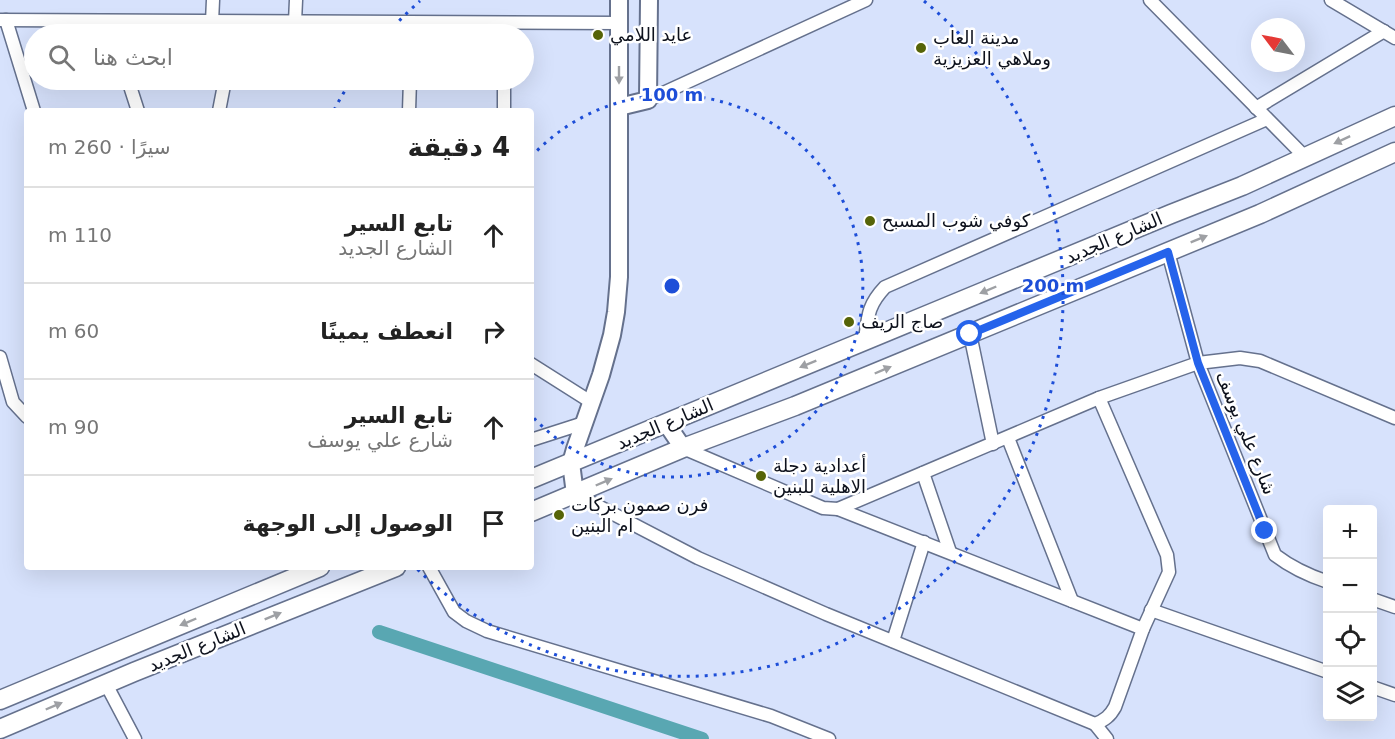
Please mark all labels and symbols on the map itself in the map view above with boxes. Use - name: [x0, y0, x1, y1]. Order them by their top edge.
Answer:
- north arrow: [1251, 18, 1305, 72]
- place label: عايد اللامي: [610, 24, 692, 46]
- place label: مدينة العاب وملاهي العزيزية: [933, 27, 1051, 70]
- marker: عايد اللامي: [591, 28, 605, 42]
- marker: مدينة العاب وملاهي العزيزية: [914, 41, 928, 55]
- one-way arrow: [614, 65, 624, 84]
- text: 100 m: [641, 84, 703, 105]
- one-way arrow: [1334, 136, 1351, 145]
- street label: الشارع الجديد: [1062, 208, 1166, 268]
- place label: كوفي شوب المسبح: [882, 210, 1031, 232]
- marker: كوفي شوب المسبح: [863, 214, 877, 228]
- one-way arrow: [1190, 234, 1208, 244]
- text: 200 m: [1022, 275, 1084, 296]
- centre of rings: [662, 276, 682, 296]
- one-way arrow: [979, 285, 997, 295]
- place label: صاج الريف: [861, 311, 943, 333]
- marker: صاج الريف: [842, 315, 856, 329]
- route start: [956, 320, 982, 346]
- one-way arrow: [799, 359, 817, 369]
- one-way arrow: [874, 365, 892, 374]
- street label: شارع علي يوسف: [1211, 368, 1281, 498]
- street label: الشارع الجديد: [613, 394, 717, 454]
- place label: أعدادية دجلة الاهلية للبنين: [773, 454, 866, 498]
- marker: أعدادية دجلة الاهلية للبنين: [754, 469, 768, 483]
- one-way arrow: [596, 477, 614, 487]
- place label: فرن صمون بركات ام البنين: [571, 494, 708, 537]
- marker: فرن صمون بركات ام البنين: [552, 508, 566, 522]
- route end: [1251, 517, 1277, 543]
- one-way arrow: [264, 611, 282, 620]
- street label: الشارع الجديد: [145, 617, 249, 677]
- one-way arrow: [179, 617, 197, 627]
- one-way arrow: [45, 701, 63, 710]

